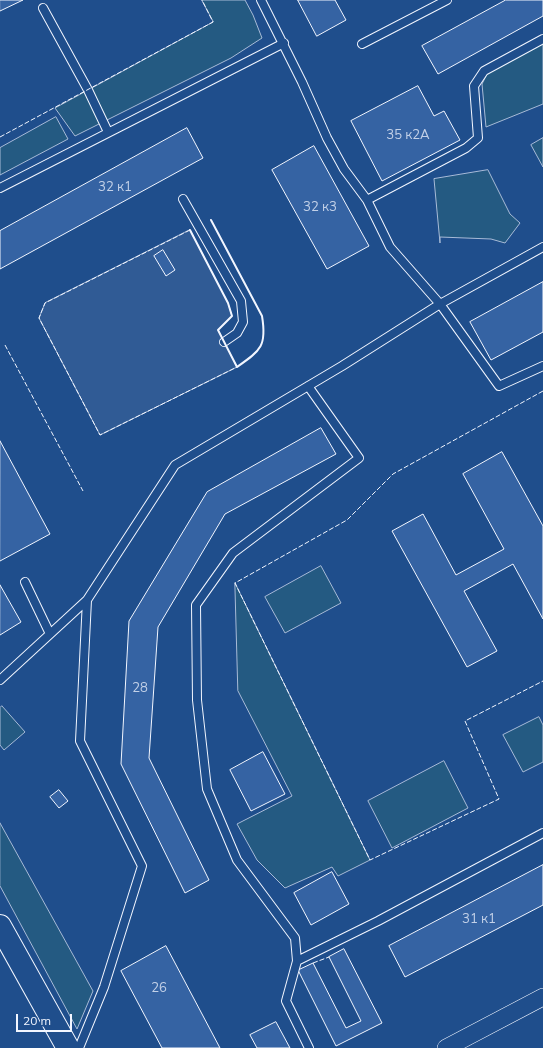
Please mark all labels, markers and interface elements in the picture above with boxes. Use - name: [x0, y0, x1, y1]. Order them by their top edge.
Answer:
- house number: 35 к2А: [386, 127, 430, 143]
- house number: 32 к1: [98, 179, 132, 195]
- house number: 32 к3: [303, 199, 337, 215]
- house number: 28: [132, 680, 148, 696]
- house number: 31 к1: [462, 911, 496, 927]
- house number: 26: [151, 980, 167, 996]
- scale bar: [18, 1006, 74, 1032]
- text: 20 m: [23, 1013, 51, 1028]

